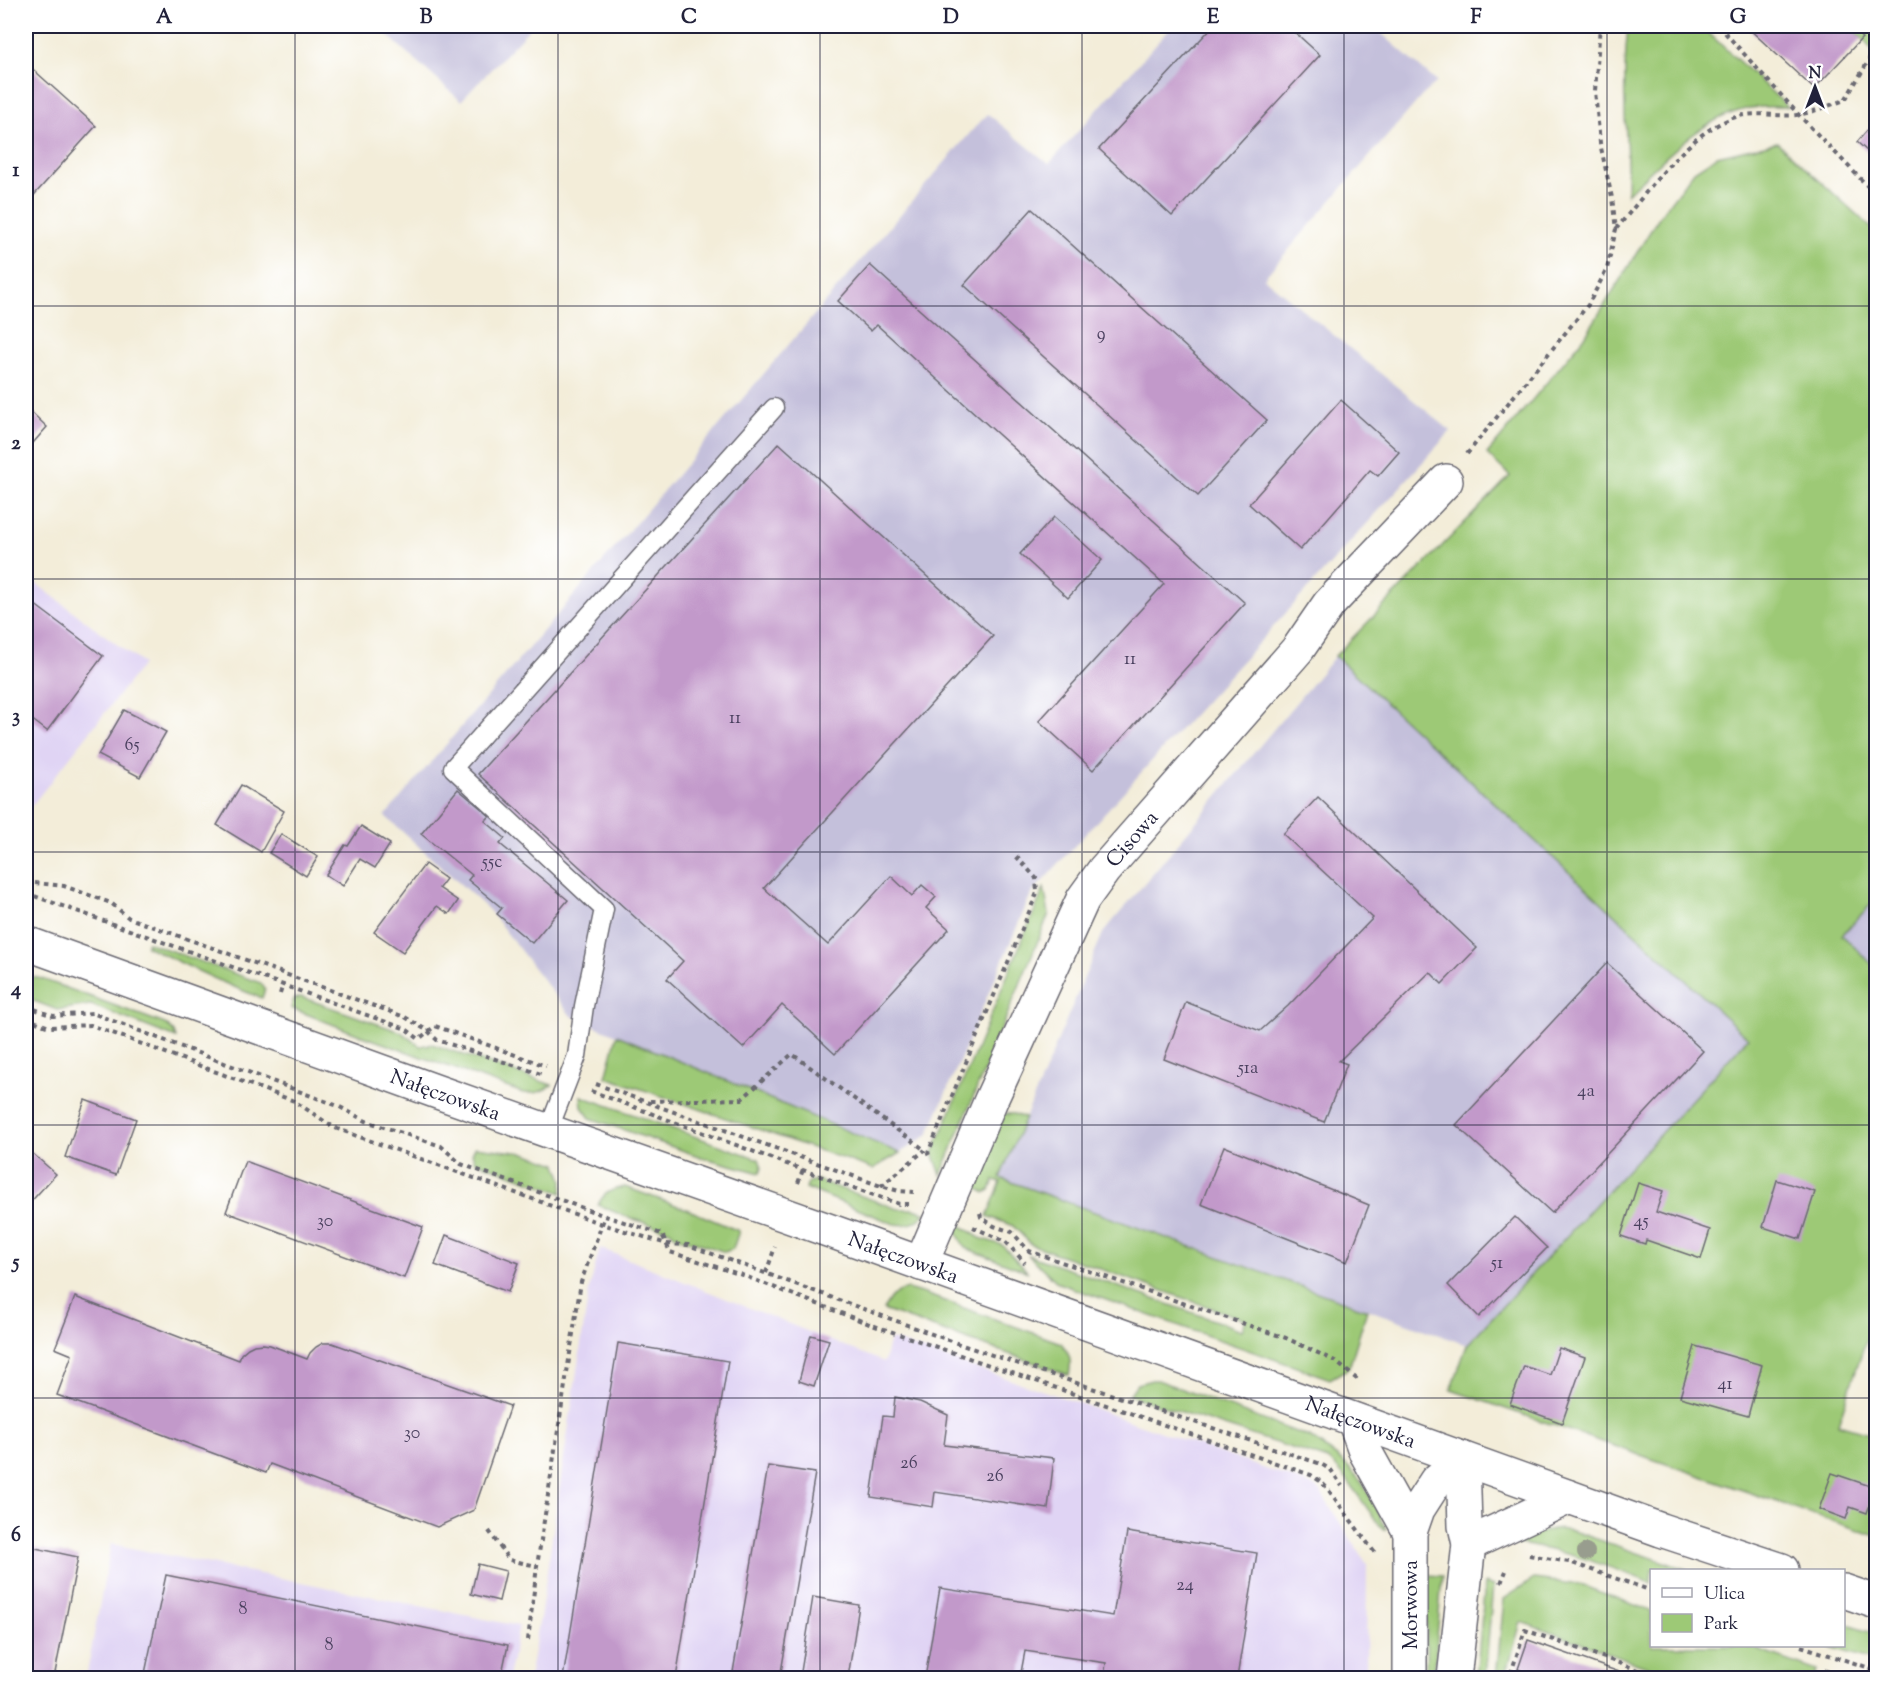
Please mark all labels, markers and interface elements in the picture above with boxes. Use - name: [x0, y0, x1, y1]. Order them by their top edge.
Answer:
- text: A: [156, 4, 173, 33]
- text: B: [420, 4, 433, 33]
- text: C: [681, 4, 697, 33]
- text: D: [943, 4, 959, 33]
- text: E: [1207, 4, 1220, 33]
- text: F: [1470, 4, 1482, 33]
- text: G: [1730, 4, 1747, 33]
- north arrow: [1785, 57, 1845, 117]
- text: N: [1809, 63, 1822, 86]
- text: 1: [13, 157, 20, 186]
- house number: 9: [1097, 322, 1106, 348]
- text: 2: [11, 430, 21, 459]
- house number: 11: [1124, 647, 1136, 673]
- text: 3: [12, 703, 20, 732]
- house number: 11: [729, 706, 741, 732]
- house number: 65: [124, 733, 140, 759]
- street label: Cisowa: [1100, 805, 1167, 875]
- house number: 55c: [481, 850, 502, 876]
- text: 4: [10, 976, 21, 1005]
- house number: 51a: [1237, 1056, 1258, 1082]
- street label: Nałęczowska: [385, 1063, 504, 1130]
- house number: 4a: [1577, 1079, 1595, 1105]
- house number: 30: [317, 1209, 333, 1235]
- house number: 45: [1633, 1209, 1649, 1235]
- street label: Nałęczowska: [843, 1225, 962, 1293]
- text: 5: [11, 1249, 20, 1278]
- house number: 51: [1490, 1251, 1503, 1277]
- house number: 41: [1717, 1372, 1733, 1398]
- street label: Nałęczowska: [1301, 1390, 1420, 1457]
- house number: 30: [404, 1421, 420, 1447]
- house number: 26: [900, 1451, 918, 1477]
- house number: 26: [986, 1464, 1004, 1490]
- text: 6: [11, 1522, 21, 1551]
- street label: Morwowa: [1397, 1560, 1427, 1650]
- legend: [1650, 1569, 1845, 1647]
- house number: 24: [1176, 1573, 1194, 1599]
- text: Ulica: [1704, 1582, 1745, 1608]
- house number: 8: [239, 1597, 248, 1623]
- text: Park: [1704, 1612, 1739, 1638]
- house number: 8: [325, 1633, 334, 1659]

